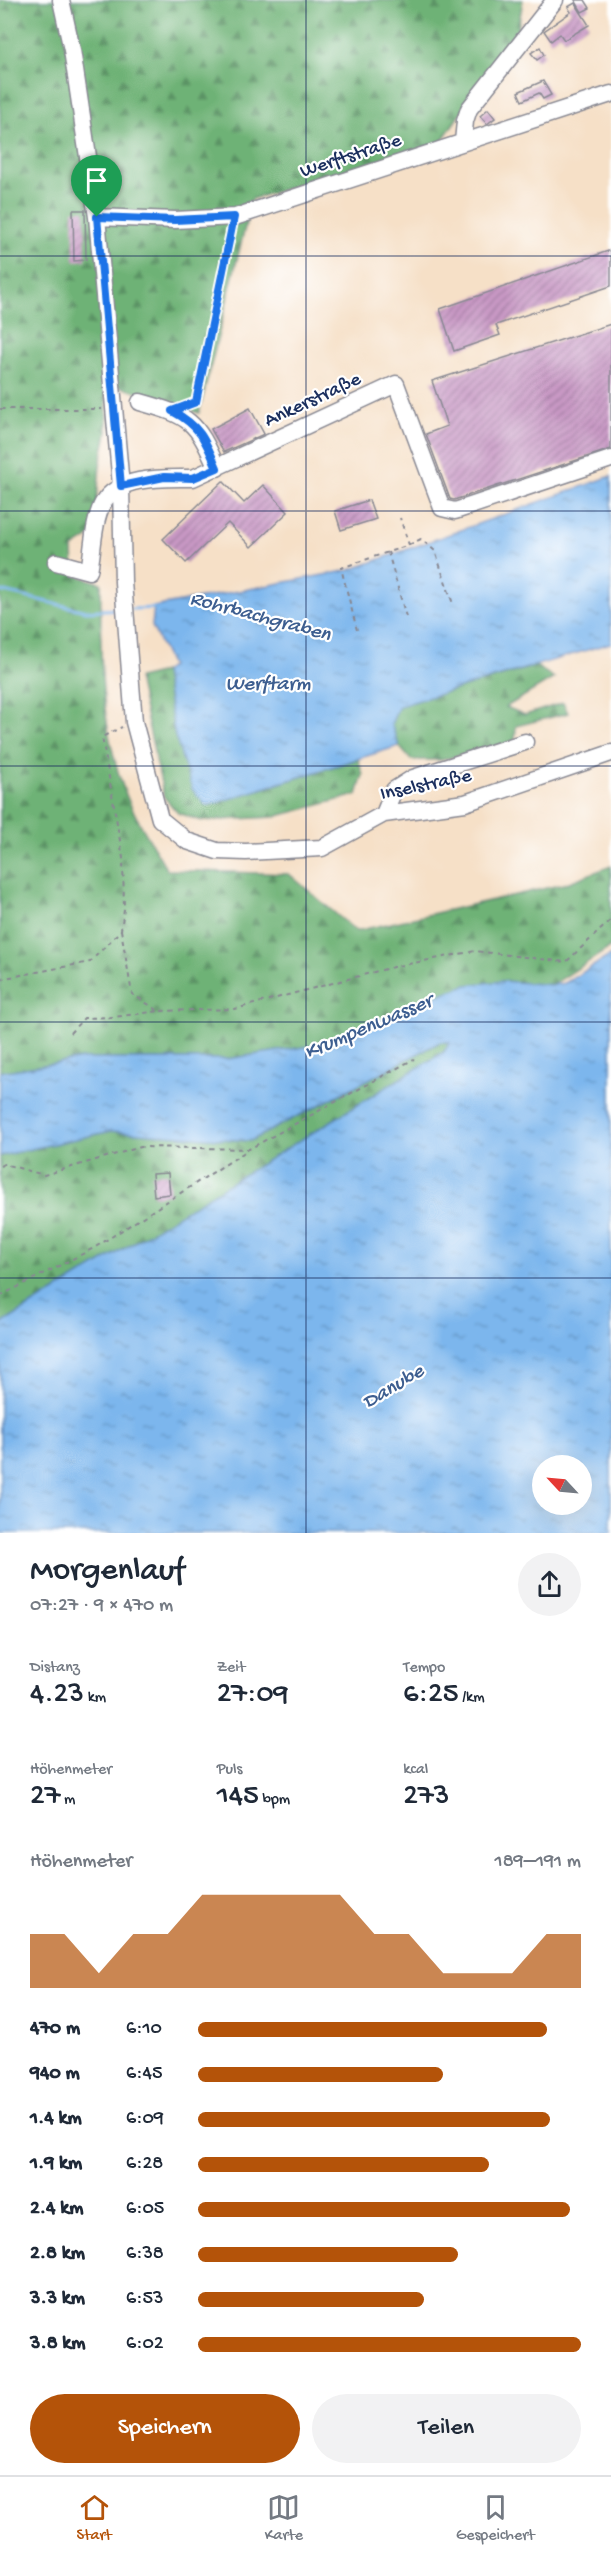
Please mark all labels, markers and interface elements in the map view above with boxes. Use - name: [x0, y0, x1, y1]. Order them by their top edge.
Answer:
- street label: Werftstraße: [298, 130, 405, 184]
- pin: [71, 155, 122, 217]
- icon: arrive: [80, 164, 113, 197]
- street label: Ankerstraße: [261, 368, 366, 433]
- water label: Rohrbachgraben: [187, 587, 334, 649]
- water label: Werftarm: [225, 673, 311, 698]
- street label: Inselstraße: [378, 765, 474, 807]
- water label: Krumpenwasser: [301, 988, 441, 1066]
- water label: Danube: [359, 1359, 430, 1416]
- north arrow: [532, 1455, 592, 1515]
- map controls: [532, 1455, 592, 1515]
- text: Morgenlauf: [30, 1553, 184, 1591]
- button: share: [518, 1553, 581, 1616]
- text: 07:27 · 9 × 470 m: [30, 1595, 173, 1618]
- text: Distanz: [30, 1659, 80, 1678]
- text: Zeit: [217, 1659, 245, 1678]
- text: Tempo: [403, 1659, 445, 1678]
- text: 4.23: [30, 1678, 84, 1713]
- text: 27:09: [217, 1678, 288, 1713]
- text: 6:25: [403, 1678, 458, 1713]
- text: km: [84, 1689, 106, 1708]
- text: /km: [458, 1689, 485, 1708]
- text: Höhenmeter: [30, 1761, 112, 1780]
- text: Puls: [217, 1761, 242, 1780]
- text: kcal: [403, 1761, 428, 1780]
- text: 27: [30, 1780, 60, 1815]
- text: 145: [217, 1780, 259, 1815]
- text: 273: [403, 1780, 449, 1815]
- text: m: [60, 1791, 75, 1810]
- text: bpm: [259, 1791, 290, 1810]
- text: Höhenmeter: [30, 1851, 132, 1874]
- text: 189–191 m: [495, 1851, 581, 1874]
- text: 470 m: [30, 2018, 80, 2041]
- text: 6:10: [126, 2018, 162, 2041]
- text: 940 m: [30, 2063, 80, 2086]
- text: 6:45: [126, 2063, 162, 2086]
- text: 1.4 km: [30, 2108, 82, 2131]
- text: 6:09: [126, 2108, 164, 2131]
- text: 1.9 km: [30, 2153, 82, 2176]
- text: 6:28: [126, 2153, 163, 2176]
- text: 2.4 km: [30, 2198, 83, 2221]
- text: 6:05: [126, 2198, 164, 2221]
- text: 2.8 km: [30, 2243, 85, 2266]
- text: 6:38: [126, 2243, 164, 2266]
- text: 3.3 km: [30, 2288, 85, 2311]
- text: 6:53: [126, 2288, 163, 2311]
- text: 3.8 km: [30, 2333, 85, 2356]
- text: 6:02: [126, 2333, 164, 2356]
- button: Speichern: [30, 2394, 300, 2463]
- button: Teilen: [312, 2394, 581, 2463]
- tab: Start: [77, 2491, 112, 2546]
- tab: Karte: [265, 2491, 303, 2546]
- tab: Gespeichert: [456, 2491, 534, 2546]

